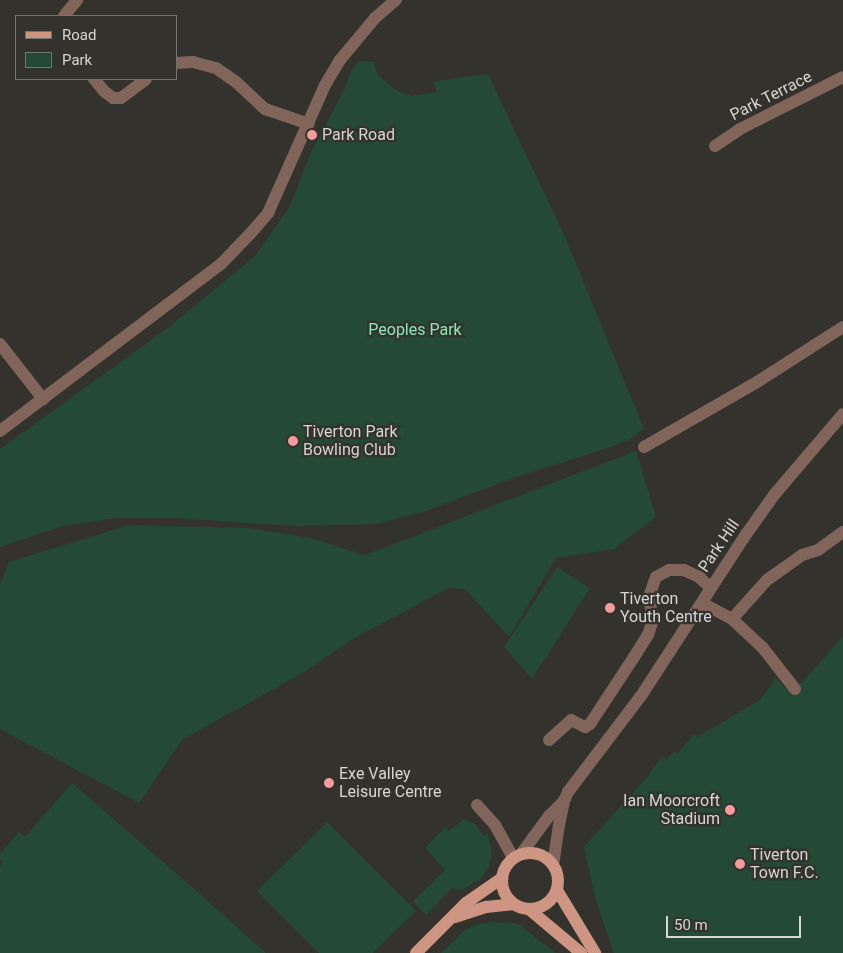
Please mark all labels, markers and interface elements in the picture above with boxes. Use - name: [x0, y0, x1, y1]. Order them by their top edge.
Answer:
- legend: [15, 15, 178, 80]
- text: Road: [62, 26, 96, 44]
- text: Park: [62, 51, 92, 69]
- street label: Park Terrace: [727, 67, 815, 125]
- place label: Park Road: [322, 125, 395, 145]
- marker: Park Road: [306, 129, 318, 141]
- park label: Peoples Park: [368, 320, 462, 340]
- place label: Tiverton Park Bowling Club: [303, 422, 398, 460]
- marker: Tiverton Park Bowling Club: [287, 435, 299, 447]
- street label: Park Hill: [694, 516, 744, 576]
- place label: Tiverton Youth Centre: [620, 589, 712, 627]
- marker: Tiverton Youth Centre: [604, 602, 616, 614]
- place label: Exe Valley Leisure Centre: [339, 764, 442, 802]
- marker: Exe Valley Leisure Centre: [323, 777, 335, 789]
- place label: Ian Moorcroft Stadium: [623, 791, 720, 829]
- marker: Ian Moorcroft Stadium: [724, 804, 736, 816]
- place label: Tiverton Town F.C.: [750, 845, 819, 883]
- marker: Tiverton Town F.C.: [734, 858, 746, 870]
- scale bar: [668, 906, 803, 938]
- text: 50 m: [674, 916, 708, 934]

